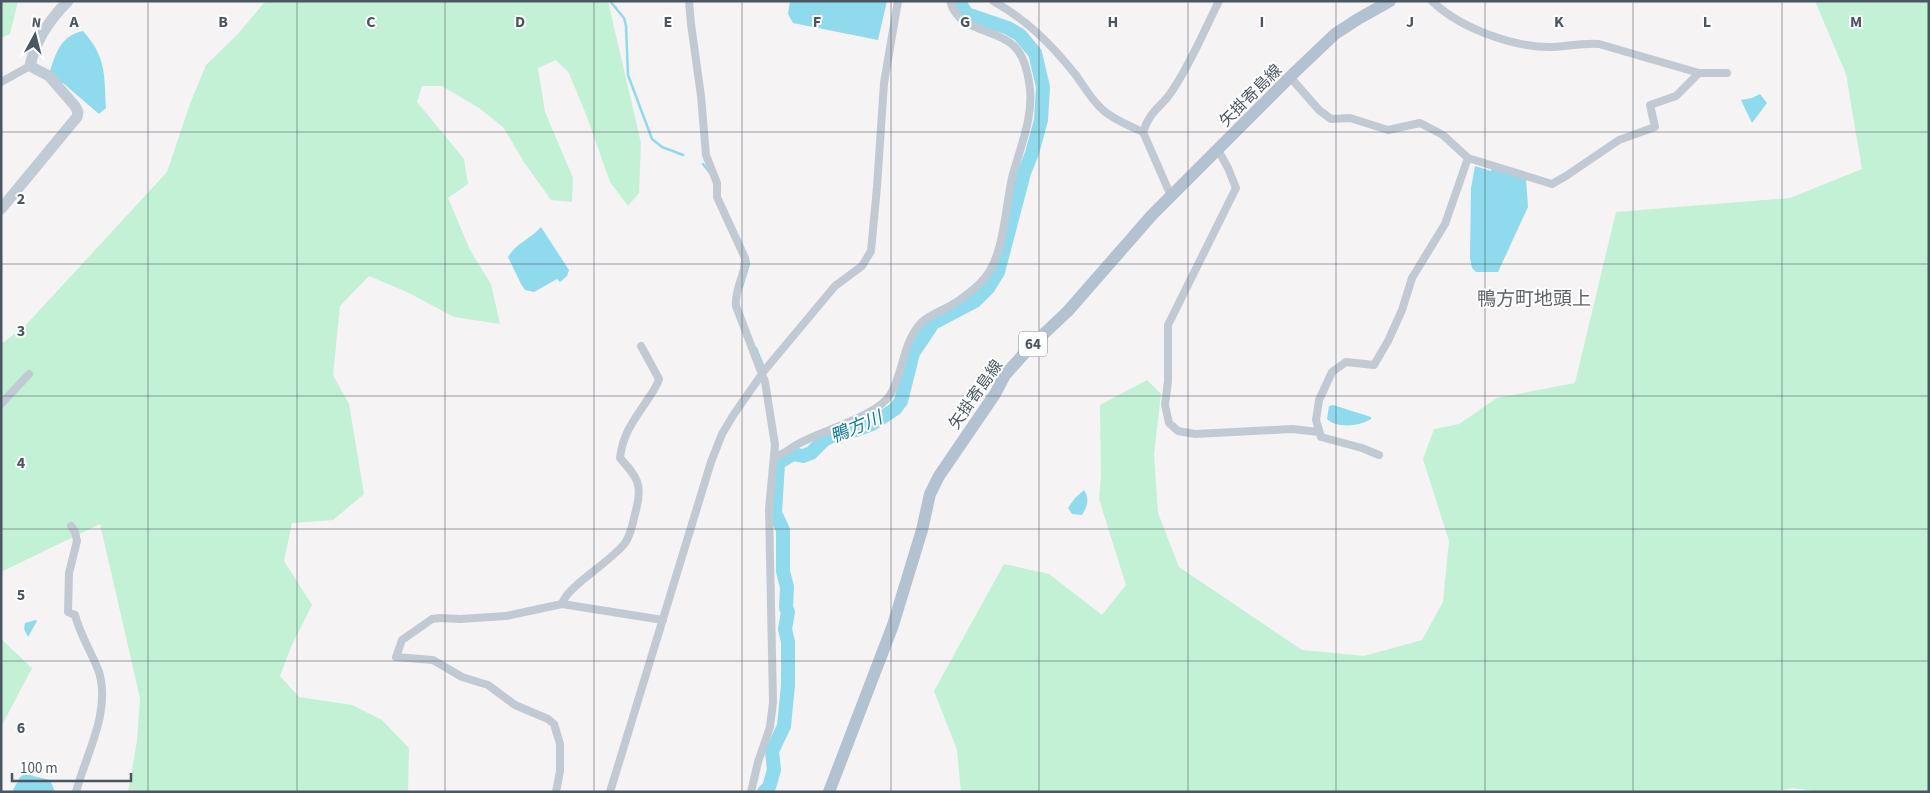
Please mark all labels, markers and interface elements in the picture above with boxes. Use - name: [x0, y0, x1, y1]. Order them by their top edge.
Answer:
- north arrow: [10, 10, 60, 60]
- text: A: [68, 11, 79, 33]
- text: B: [218, 11, 228, 33]
- text: C: [366, 11, 376, 33]
- text: D: [515, 11, 525, 33]
- text: E: [664, 11, 672, 33]
- text: F: [813, 11, 821, 33]
- text: G: [960, 11, 970, 33]
- text: H: [1108, 11, 1118, 33]
- text: I: [1260, 11, 1264, 33]
- text: J: [1406, 11, 1414, 33]
- text: K: [1554, 11, 1564, 33]
- text: L: [1703, 11, 1711, 33]
- text: M: [1850, 11, 1862, 33]
- text: N: [31, 13, 42, 34]
- street label: 矢掛寄島線: [1215, 60, 1287, 132]
- text: 2: [17, 188, 25, 210]
- district label: 鴨方町地頭上: [1477, 286, 1591, 313]
- text: 3: [17, 320, 25, 342]
- road number: 64: [1019, 332, 1047, 356]
- street label: 矢掛寄島線: [944, 355, 1008, 434]
- water label: 鴨方川: [826, 405, 888, 450]
- text: 4: [17, 452, 26, 474]
- text: 5: [17, 584, 25, 606]
- text: 6: [17, 717, 25, 739]
- scale bar: [12, 750, 131, 782]
- text: 100 m: [20, 758, 58, 779]

